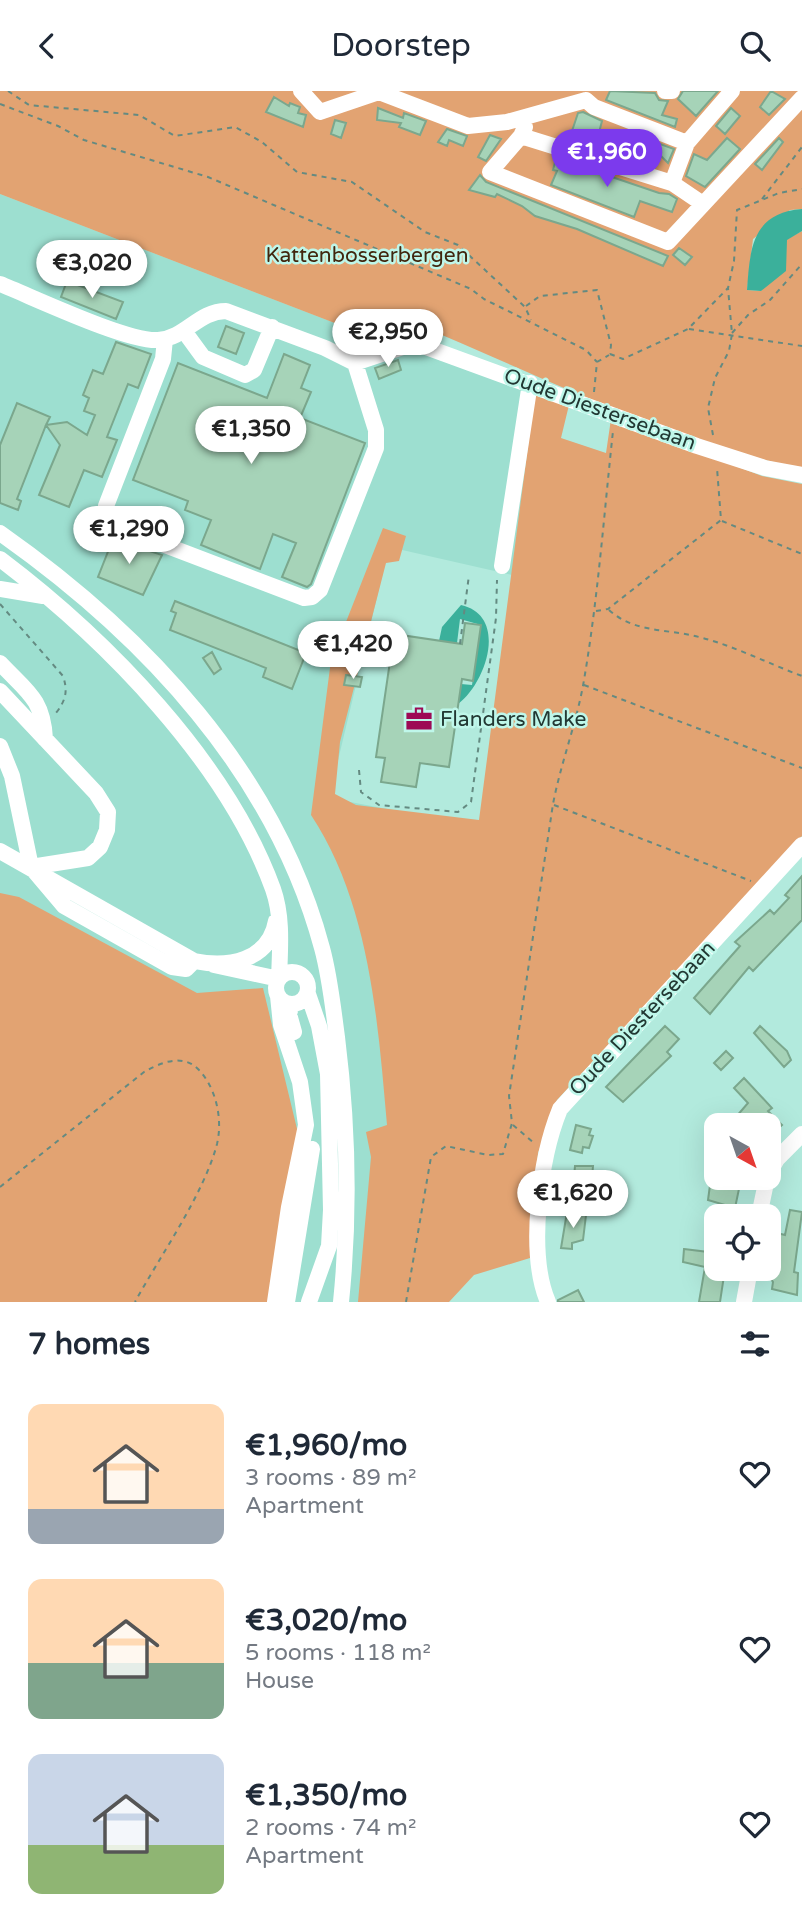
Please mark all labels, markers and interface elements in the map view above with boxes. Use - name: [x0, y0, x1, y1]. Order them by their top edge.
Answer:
- icon: back: [28, 27, 66, 65]
- text: Doorstep: [331, 27, 471, 65]
- icon: search: [736, 27, 774, 65]
- pin: €1,960: [550, 129, 664, 189]
- text: €1,960: [567, 138, 647, 166]
- pin: €3,020: [35, 241, 149, 300]
- park label: Kattenbosserbergen: [265, 243, 469, 268]
- text: €3,020: [52, 249, 132, 277]
- pin: €2,950: [331, 309, 445, 369]
- text: €2,950: [348, 318, 428, 346]
- street label: Oude Diestersebaan: [500, 363, 699, 456]
- pin: €1,350: [194, 407, 308, 466]
- text: €1,350: [211, 415, 291, 443]
- pin: €1,290: [72, 507, 186, 566]
- text: €1,290: [89, 515, 169, 543]
- pin: €1,420: [296, 621, 410, 681]
- text: €1,420: [314, 630, 392, 658]
- office icon: Flanders Make: [404, 704, 434, 734]
- place label: Flanders Make: [440, 707, 587, 732]
- street label: Oude Diestersebaan: [564, 936, 721, 1101]
- north arrow: [704, 1113, 780, 1190]
- map controls: [704, 1113, 781, 1281]
- pin: €1,620: [516, 1171, 630, 1230]
- text: €1,620: [533, 1179, 613, 1207]
- button: locate: [704, 1204, 781, 1281]
- icon: filters: [736, 1325, 774, 1363]
- text: 7 homes: [28, 1326, 150, 1363]
- text: €1,960/mo: [245, 1427, 407, 1464]
- icon: home: [84, 1432, 168, 1516]
- icon: heart: [736, 1455, 774, 1493]
- text: 3 rooms · 89 m²: [245, 1464, 416, 1492]
- text: Apartment: [245, 1492, 364, 1520]
- text: €3,020/mo: [245, 1602, 407, 1639]
- icon: home: [84, 1607, 168, 1691]
- icon: heart: [736, 1630, 774, 1668]
- text: 5 rooms · 118 m²: [245, 1639, 431, 1667]
- text: House: [245, 1667, 314, 1695]
- text: €1,350/mo: [245, 1777, 407, 1814]
- icon: home: [84, 1782, 168, 1866]
- icon: heart: [736, 1805, 774, 1843]
- text: 2 rooms · 74 m²: [245, 1814, 416, 1842]
- text: Apartment: [245, 1842, 364, 1870]

